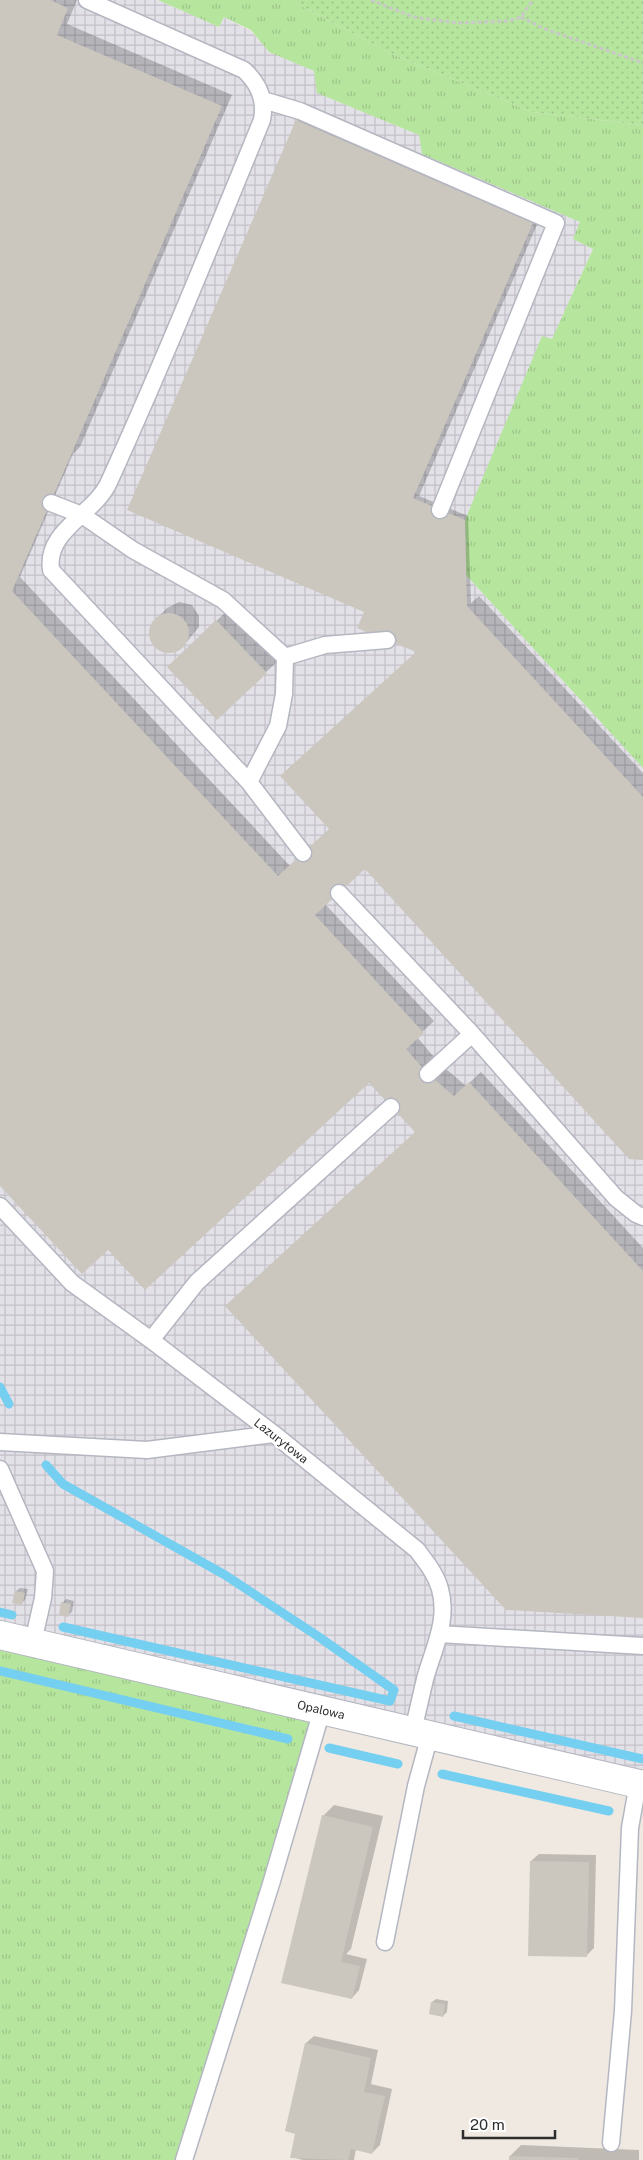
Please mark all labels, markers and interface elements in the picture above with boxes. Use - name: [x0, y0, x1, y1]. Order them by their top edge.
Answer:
- street label: Lazurytowa: [251, 1416, 311, 1466]
- street label: Opalowa: [296, 1698, 346, 1722]
- scale bar: [463, 2108, 556, 2140]
- text: 20 m: [470, 2116, 505, 2133]

